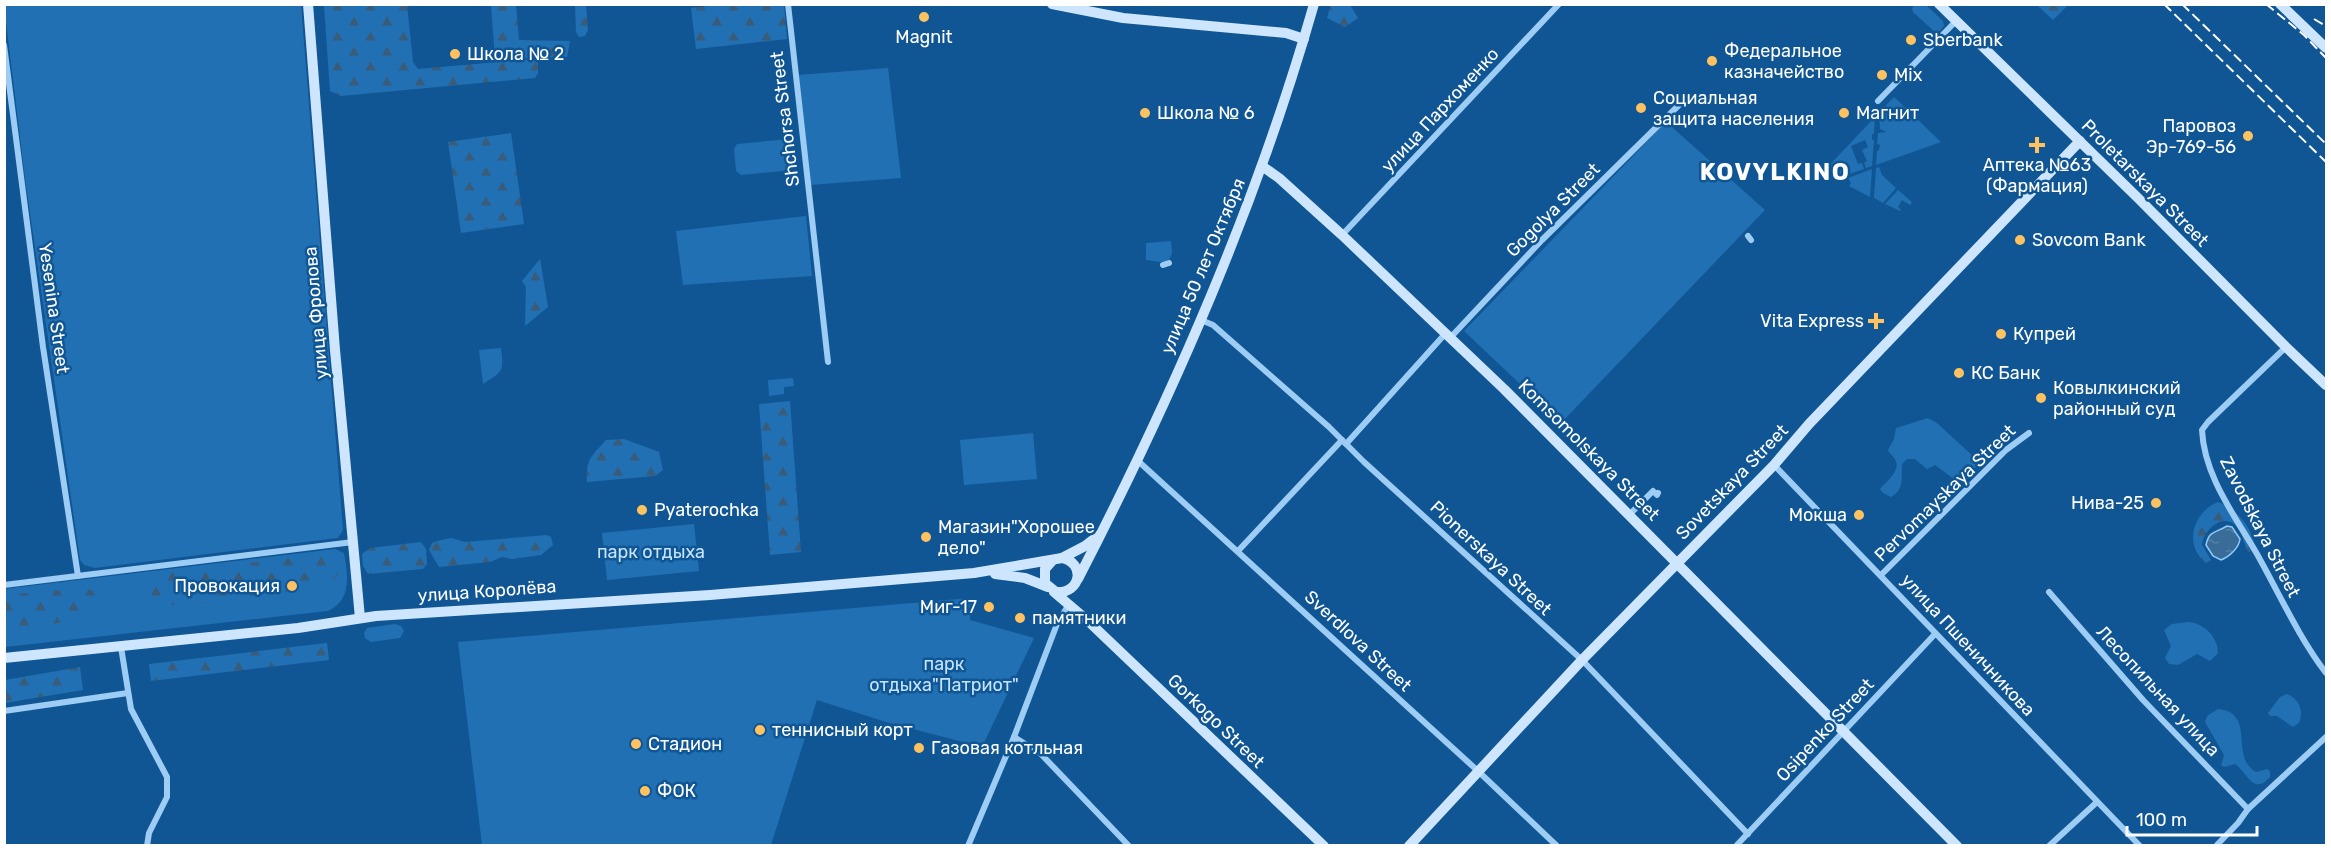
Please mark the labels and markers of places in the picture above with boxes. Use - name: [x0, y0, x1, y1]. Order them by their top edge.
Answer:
- marker: Magnit: [917, 10, 931, 24]
- place label: Magnit: [895, 26, 953, 48]
- place label: Sberbank: [1923, 29, 2003, 51]
- marker: Sberbank: [1904, 33, 1918, 47]
- place label: Федеральное казначейство: [1724, 40, 1844, 83]
- place label: Школа № 2: [467, 43, 564, 65]
- marker: Школа № 2: [448, 47, 462, 61]
- marker: Федеральное казначейство: [1705, 54, 1719, 68]
- place label: Mix: [1894, 64, 1923, 86]
- marker: Mix: [1875, 68, 1889, 82]
- place label: Социальная защита населения: [1653, 87, 1814, 130]
- marker: Социальная защита населения: [1634, 101, 1648, 115]
- place label: Школа № 6: [1157, 102, 1255, 124]
- place label: Магнит: [1856, 102, 1919, 124]
- marker: Школа № 6: [1138, 106, 1152, 120]
- marker: Магнит: [1837, 106, 1851, 120]
- place label: Паровоз Эр-769-56: [2146, 115, 2236, 158]
- marker: Паровоз Эр-769-56: [2241, 129, 2255, 143]
- marker: Аптека №63 (Фармация): [2030, 138, 2044, 152]
- place label: Аптека №63 (Фармация): [1983, 154, 2091, 197]
- place label: Sovcom Bank: [2032, 229, 2146, 251]
- marker: Sovcom Bank: [2013, 233, 2027, 247]
- place label: Vita Express: [1760, 310, 1864, 332]
- marker: Vita Express: [1869, 314, 1883, 328]
- place label: Купрей: [2013, 323, 2076, 345]
- marker: Купрей: [1994, 327, 2008, 341]
- place label: КС Банк: [1971, 362, 2041, 384]
- marker: КС Банк: [1952, 366, 1966, 380]
- place label: Ковылкинский районный суд: [2053, 377, 2181, 420]
- marker: Ковылкинский районный суд: [2034, 391, 2048, 405]
- place label: Нива-25: [2071, 492, 2144, 514]
- marker: Нива-25: [2149, 496, 2163, 510]
- place label: Pyaterochka: [654, 499, 759, 521]
- marker: Pyaterochka: [635, 503, 649, 517]
- place label: Мокша: [1789, 504, 1847, 526]
- marker: Мокша: [1852, 508, 1866, 522]
- place label: Магазин"Хорошее дело": [938, 516, 1095, 559]
- marker: Магазин"Хорошее дело": [919, 530, 933, 544]
- place label: Провокация: [174, 575, 280, 597]
- marker: Провокация: [285, 579, 299, 593]
- place label: Миг-17: [920, 596, 977, 618]
- marker: Миг-17: [982, 600, 996, 614]
- place label: памятники: [1032, 607, 1126, 629]
- marker: памятники: [1013, 611, 1027, 625]
- place label: теннисный корт: [772, 719, 913, 741]
- marker: теннисный корт: [753, 723, 767, 737]
- place label: Стадион: [648, 733, 722, 755]
- marker: Стадион: [629, 737, 643, 751]
- place label: Газовая котльная: [931, 737, 1083, 759]
- marker: Газовая котльная: [912, 741, 926, 755]
- place label: ФОК: [657, 780, 696, 802]
- marker: ФОК: [638, 784, 652, 798]

